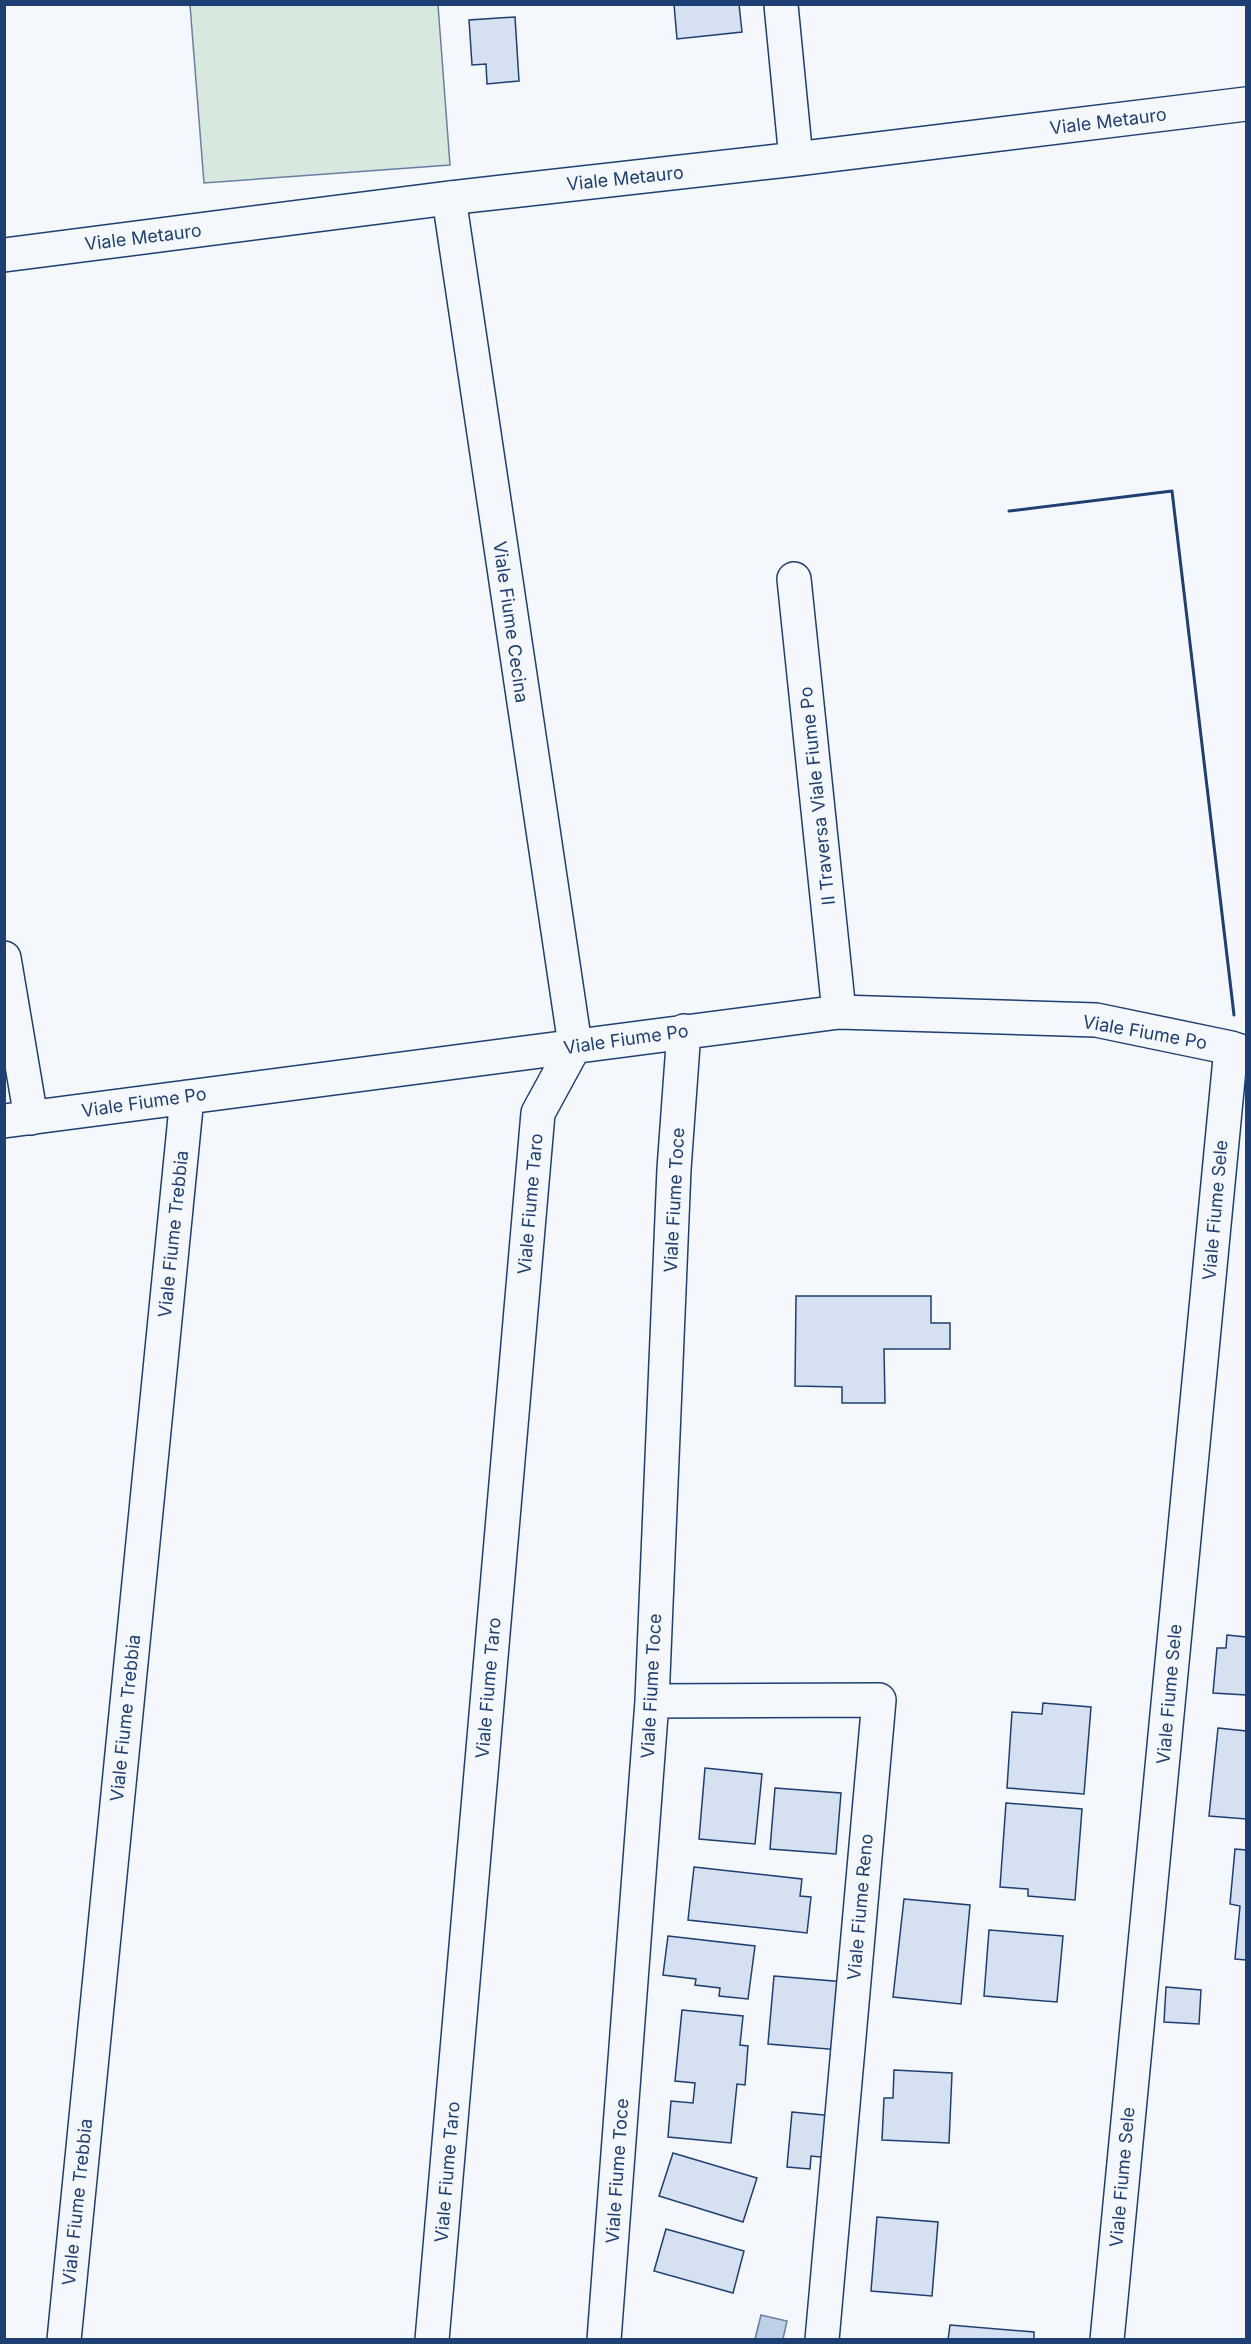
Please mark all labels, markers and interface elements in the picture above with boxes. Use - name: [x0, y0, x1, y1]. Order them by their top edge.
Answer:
- street label: Viale Metauro: [1048, 103, 1168, 139]
- street label: Viale Metauro: [565, 161, 685, 195]
- street label: Viale Metauro: [83, 219, 203, 255]
- street label: Viale Fiume Cecina: [489, 540, 533, 704]
- street label: II Traversa Viale Fiume Po: [795, 686, 839, 906]
- street label: Viale Fiume Po: [1081, 1011, 1209, 1053]
- street label: Viale Fiume Po: [562, 1020, 690, 1058]
- street label: Viale Fiume Po: [80, 1083, 208, 1121]
- street label: Viale Fiume Toce: [660, 1127, 688, 1273]
- street label: Viale Fiume Taro: [513, 1133, 547, 1275]
- street label: Viale Fiume Sele: [1198, 1139, 1232, 1281]
- street label: Viale Fiume Trebbia: [154, 1149, 192, 1319]
- street label: Viale Fiume Toce: [637, 1613, 665, 1759]
- street label: Viale Fiume Taro: [471, 1617, 505, 1759]
- street label: Viale Fiume Sele: [1152, 1623, 1186, 1765]
- street label: Viale Fiume Trebbia: [106, 1633, 144, 1803]
- street label: Viale Fiume Reno: [843, 1833, 877, 1981]
- street label: Viale Fiume Toce: [601, 2098, 633, 2244]
- street label: Viale Fiume Taro: [430, 2101, 464, 2243]
- street label: Viale Fiume Sele: [1105, 2106, 1139, 2248]
- street label: Viale Fiume Trebbia: [58, 2117, 96, 2287]

